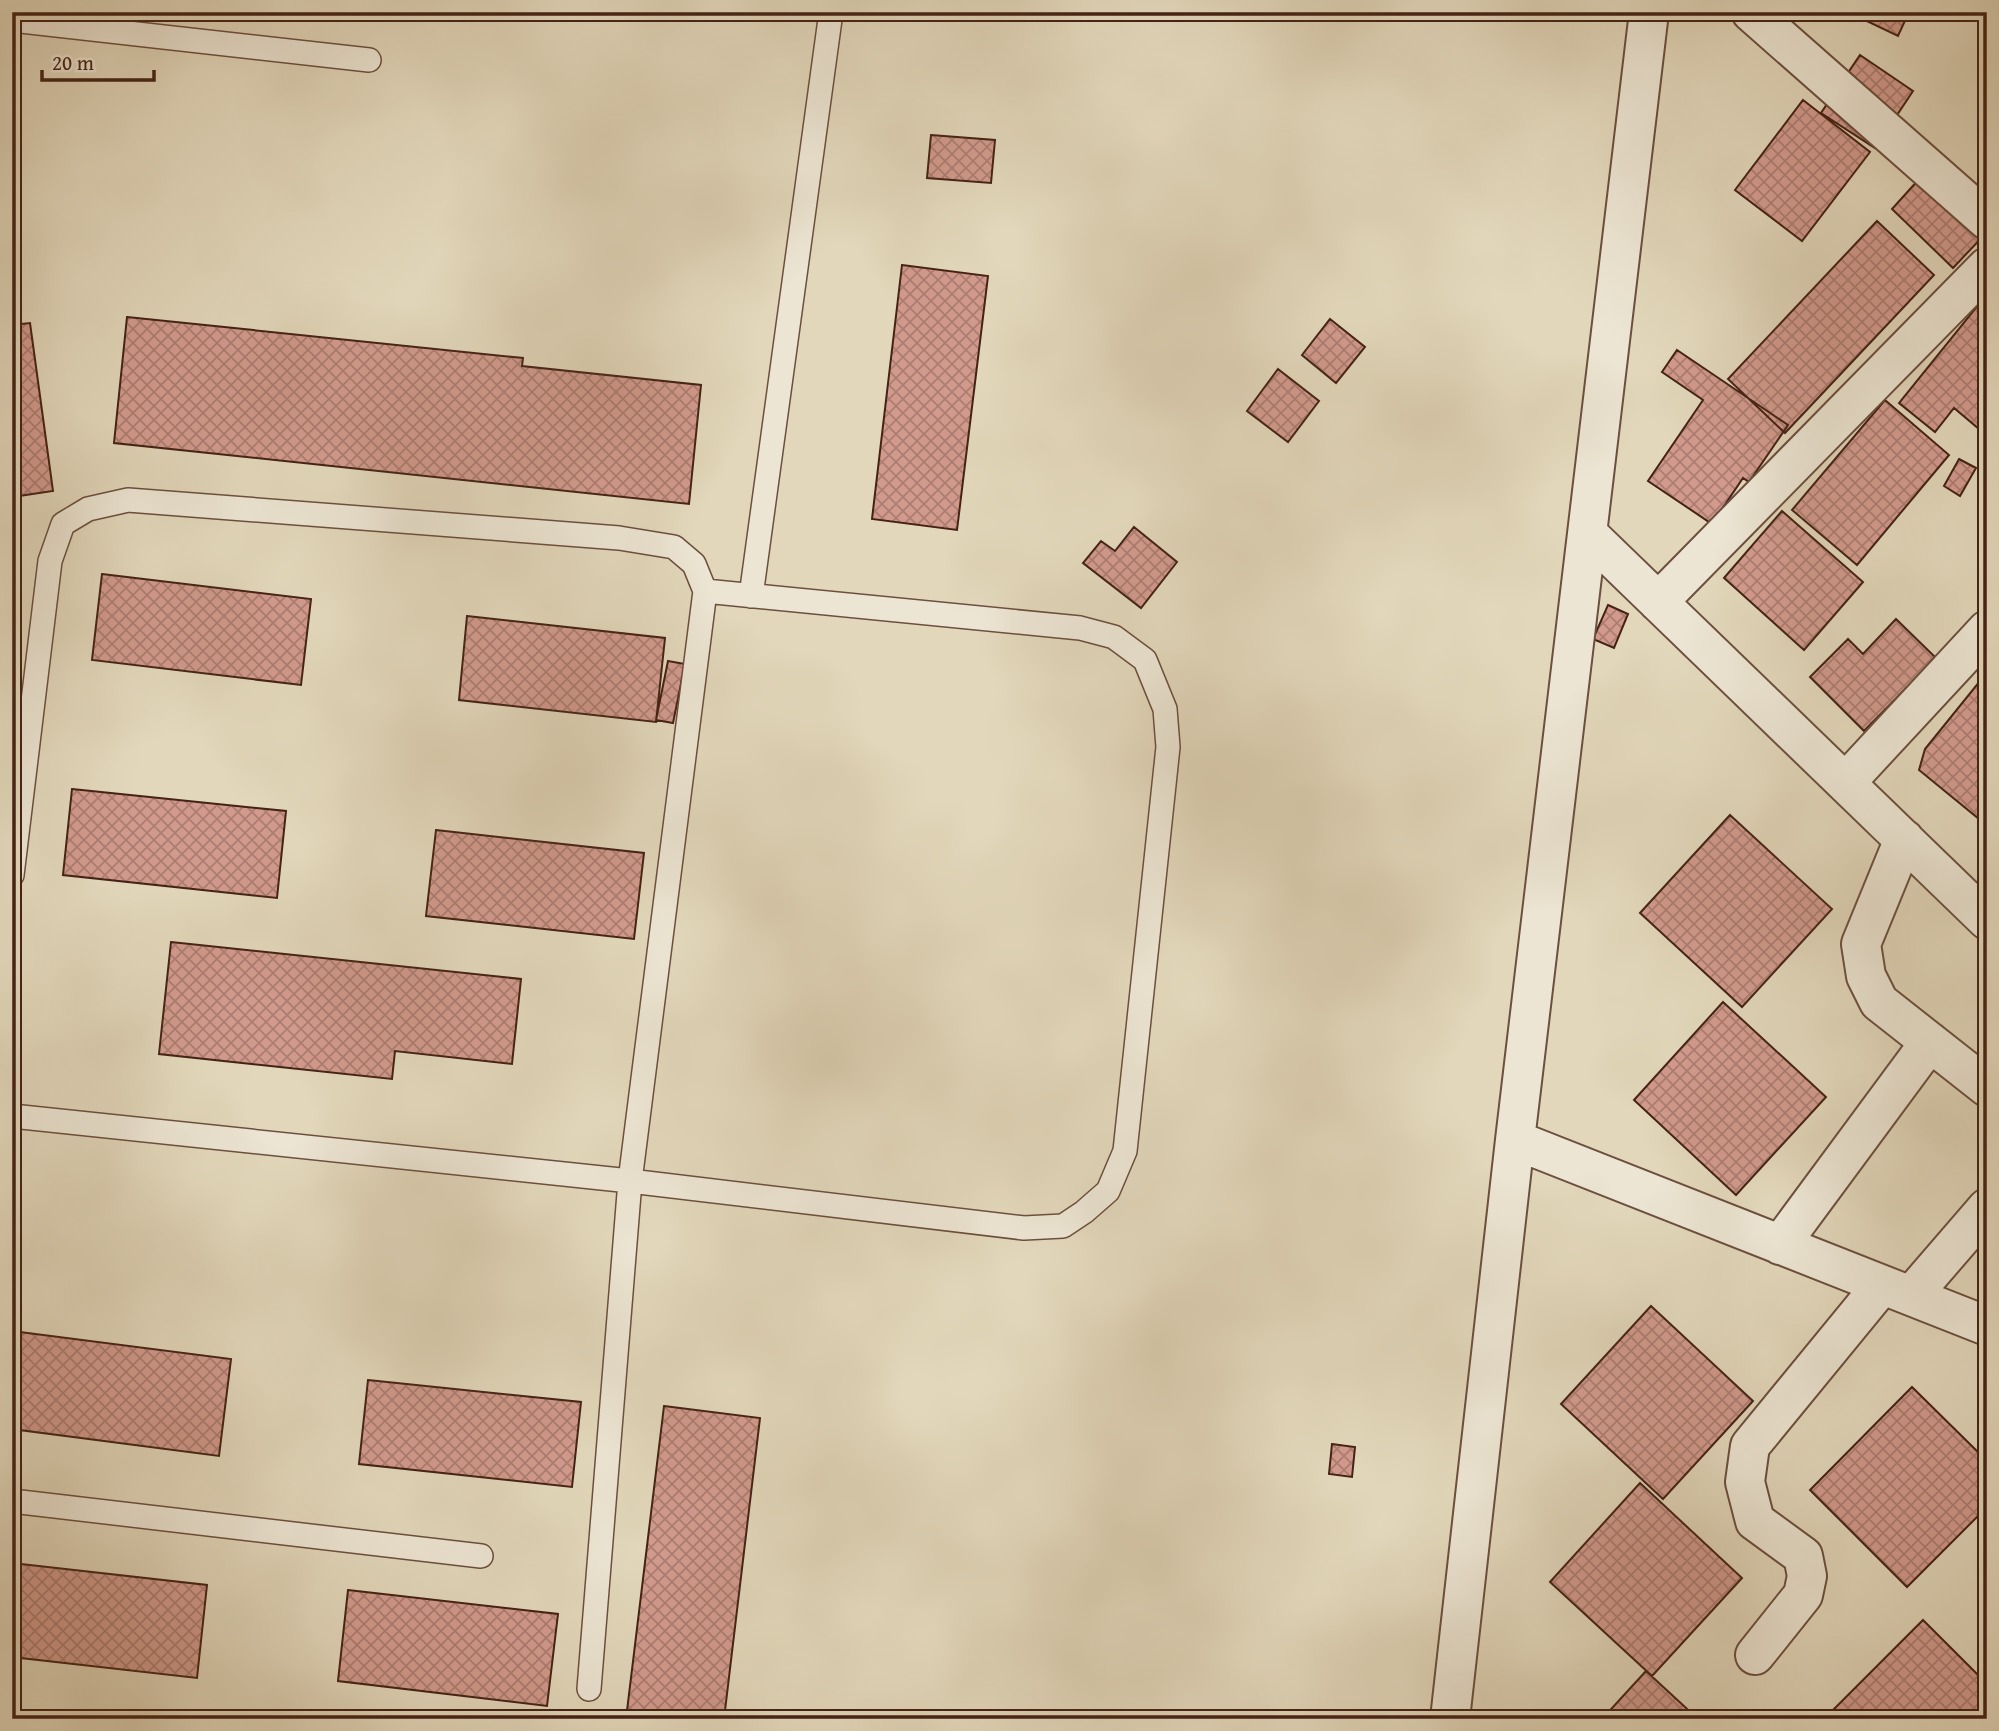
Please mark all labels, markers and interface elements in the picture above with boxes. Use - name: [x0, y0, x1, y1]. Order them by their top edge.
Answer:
- scale bar: [42, 38, 154, 82]
- text: 20 m: [52, 47, 94, 78]

